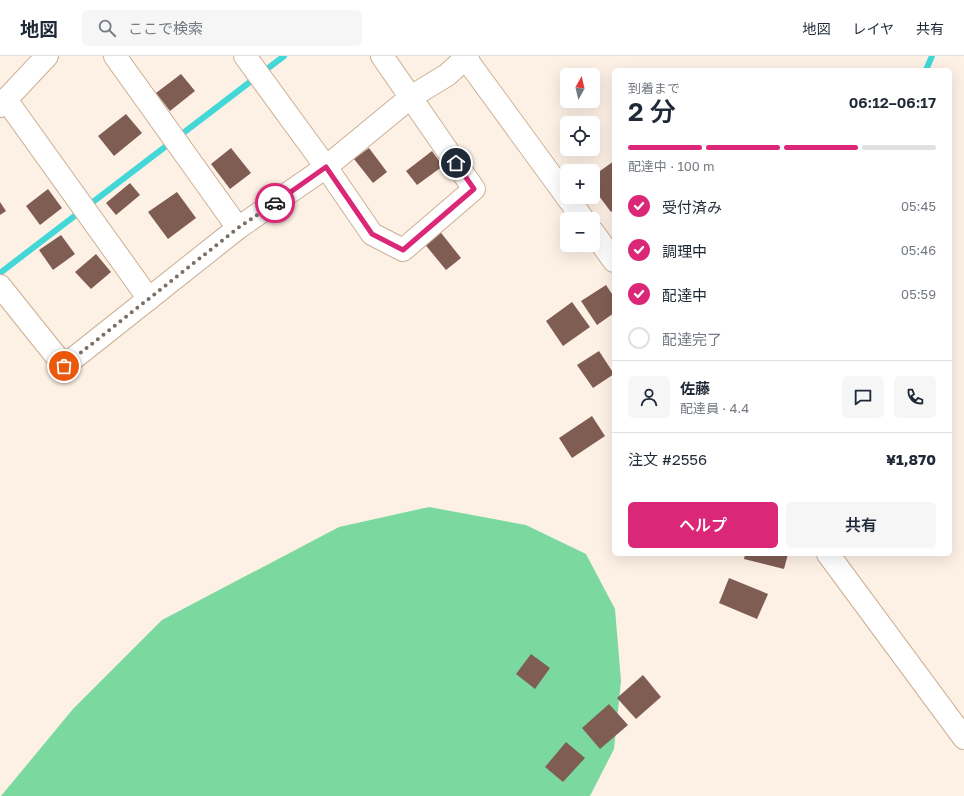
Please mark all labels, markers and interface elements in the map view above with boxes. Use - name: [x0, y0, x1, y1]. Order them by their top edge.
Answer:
- search box: [82, 10, 362, 46]
- text: 地図: [20, 17, 58, 40]
- icon: search: [96, 17, 118, 39]
- text: ここで検索: [128, 19, 203, 37]
- text: 地図: [802, 20, 830, 37]
- text: レイヤ: [852, 20, 894, 37]
- text: 共有: [916, 20, 944, 37]
- north arrow: [560, 68, 600, 108]
- map controls: [560, 68, 600, 252]
- text: 到着まで: [628, 80, 680, 96]
- text: 06:12–06:17: [849, 93, 936, 111]
- text: 2 分: [628, 96, 676, 127]
- button: locate: [560, 116, 600, 156]
- pin: [439, 146, 473, 180]
- icon: home: [445, 152, 467, 174]
- text: 配達中 · 100 m: [628, 158, 715, 174]
- button: +: [560, 164, 600, 204]
- courier: [255, 183, 295, 223]
- icon: car: [264, 192, 286, 214]
- icon: check: [628, 195, 650, 217]
- text: 受付済み: [662, 198, 722, 216]
- text: 05:45: [901, 198, 936, 214]
- button: −: [560, 212, 600, 252]
- icon: check: [628, 239, 650, 261]
- text: 調理中: [662, 242, 707, 260]
- text: 05:46: [901, 242, 936, 258]
- icon: check: [628, 283, 650, 305]
- text: 配達中: [662, 286, 707, 304]
- text: 05:59: [901, 286, 936, 302]
- text: 配達完了: [662, 330, 722, 348]
- pin: [47, 349, 81, 383]
- icon: bag: [53, 355, 75, 377]
- button: person: [628, 376, 670, 418]
- button: chat: [842, 376, 884, 418]
- button: phone: [894, 376, 936, 418]
- text: 佐藤: [680, 379, 710, 397]
- text: 配達員 · 4.4: [680, 400, 749, 416]
- text: 注文 #2556: [628, 450, 707, 468]
- text: ¥1,870: [886, 450, 936, 468]
- button: ヘルプ: [628, 502, 778, 548]
- button: 共有: [786, 502, 936, 548]

